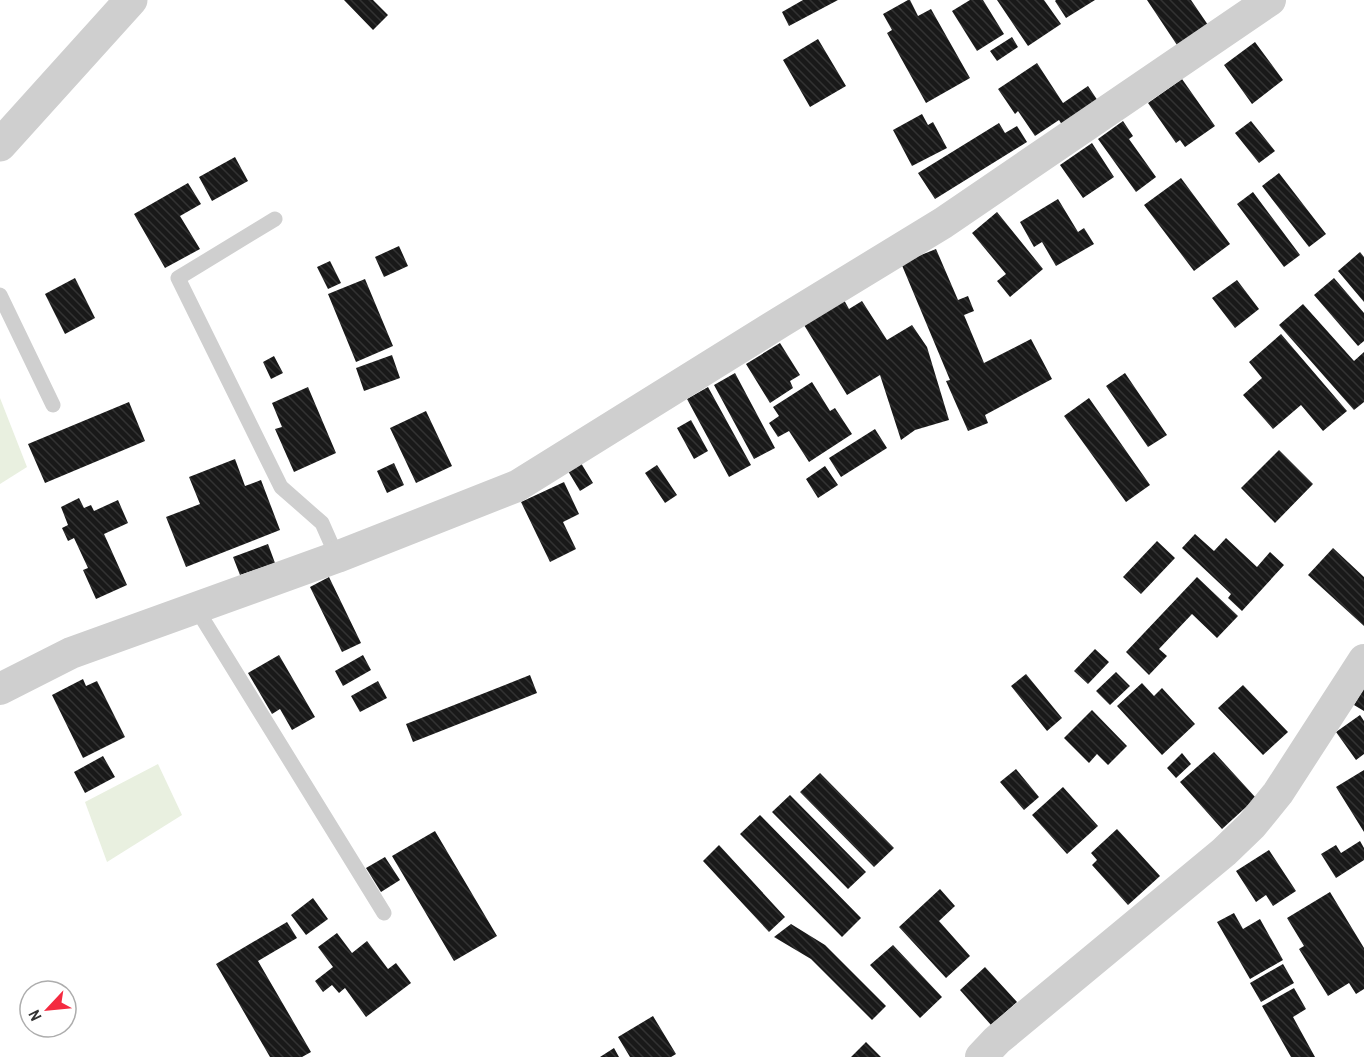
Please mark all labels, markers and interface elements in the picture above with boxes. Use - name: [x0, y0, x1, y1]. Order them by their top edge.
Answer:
- north arrow: [18, 979, 78, 1039]
- text: N: [23, 1006, 46, 1025]

